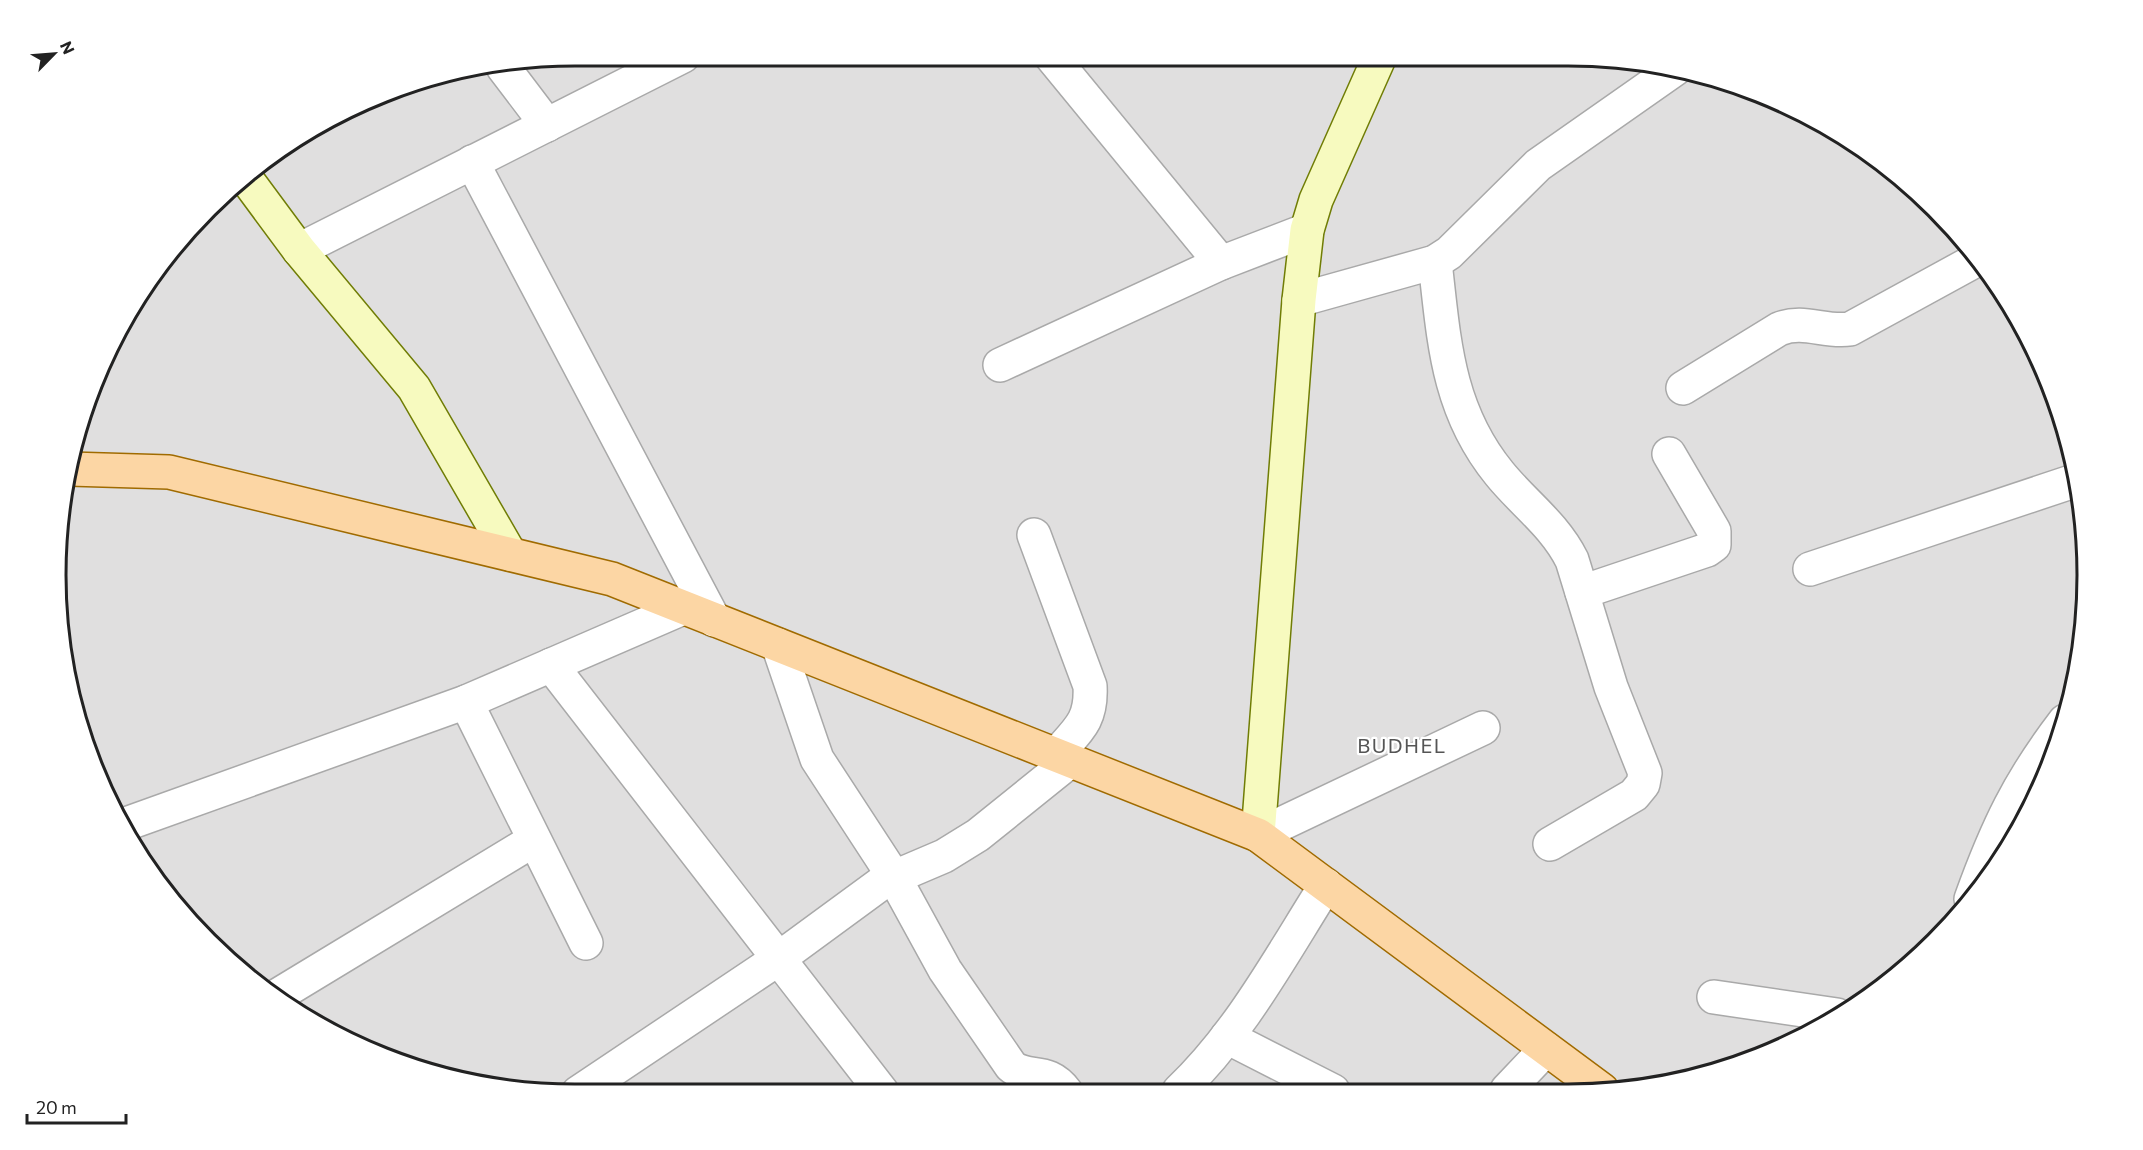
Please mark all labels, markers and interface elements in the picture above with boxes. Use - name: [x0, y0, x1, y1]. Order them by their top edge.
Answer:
- north arrow: [24, 24, 84, 84]
- text: N: [57, 38, 79, 57]
- district label: BUDHEL: [1357, 733, 1447, 757]
- scale bar: [27, 1087, 126, 1125]
- text: 20 m: [36, 1096, 77, 1118]

